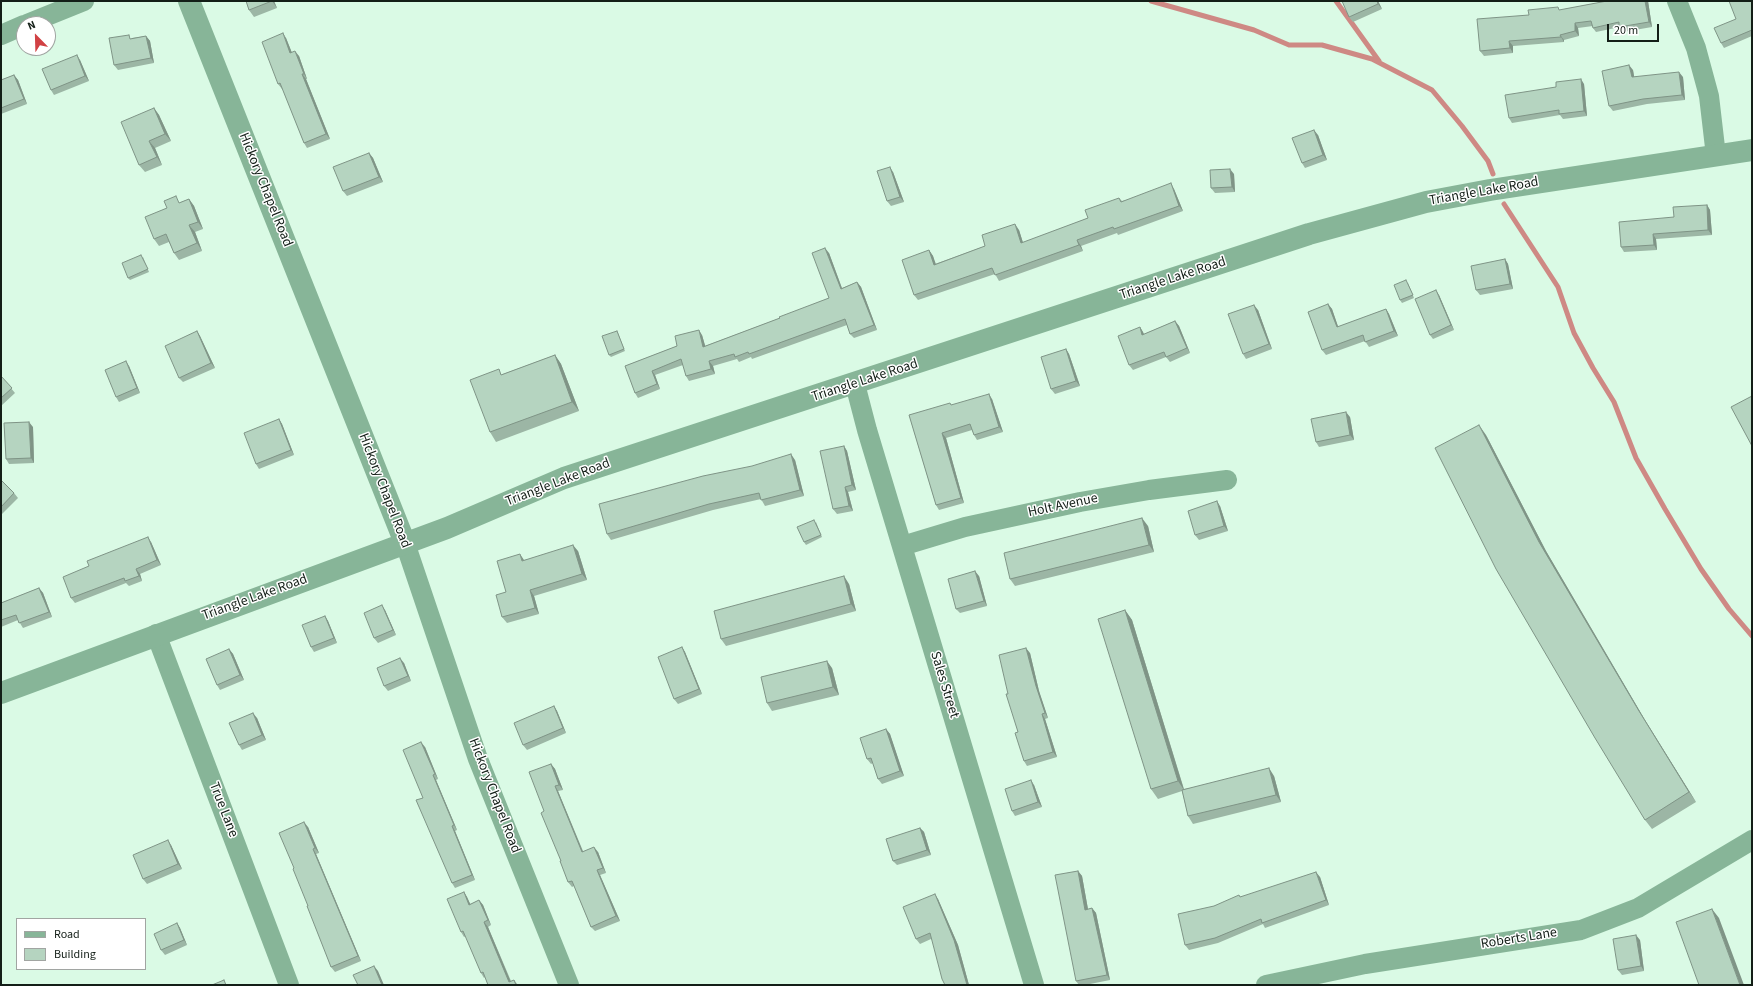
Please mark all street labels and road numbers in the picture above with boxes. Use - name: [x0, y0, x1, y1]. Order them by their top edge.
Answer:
- street label: Hickory Chapel Road: [234, 130, 296, 250]
- street label: Triangle Lake Road: [1428, 174, 1540, 210]
- street label: Triangle Lake Road: [1118, 254, 1228, 304]
- street label: Triangle Lake Road: [810, 356, 920, 406]
- street label: Hickory Chapel Road: [354, 431, 414, 551]
- street label: Triangle Lake Road: [503, 455, 613, 511]
- street label: Holt Avenue: [1027, 490, 1099, 522]
- street label: Triangle Lake Road: [200, 571, 310, 625]
- street label: Sales Street: [926, 650, 962, 720]
- street label: Hickory Chapel Road: [464, 736, 524, 856]
- street label: True Lane: [205, 780, 241, 840]
- street label: Roberts Lane: [1480, 925, 1558, 953]

